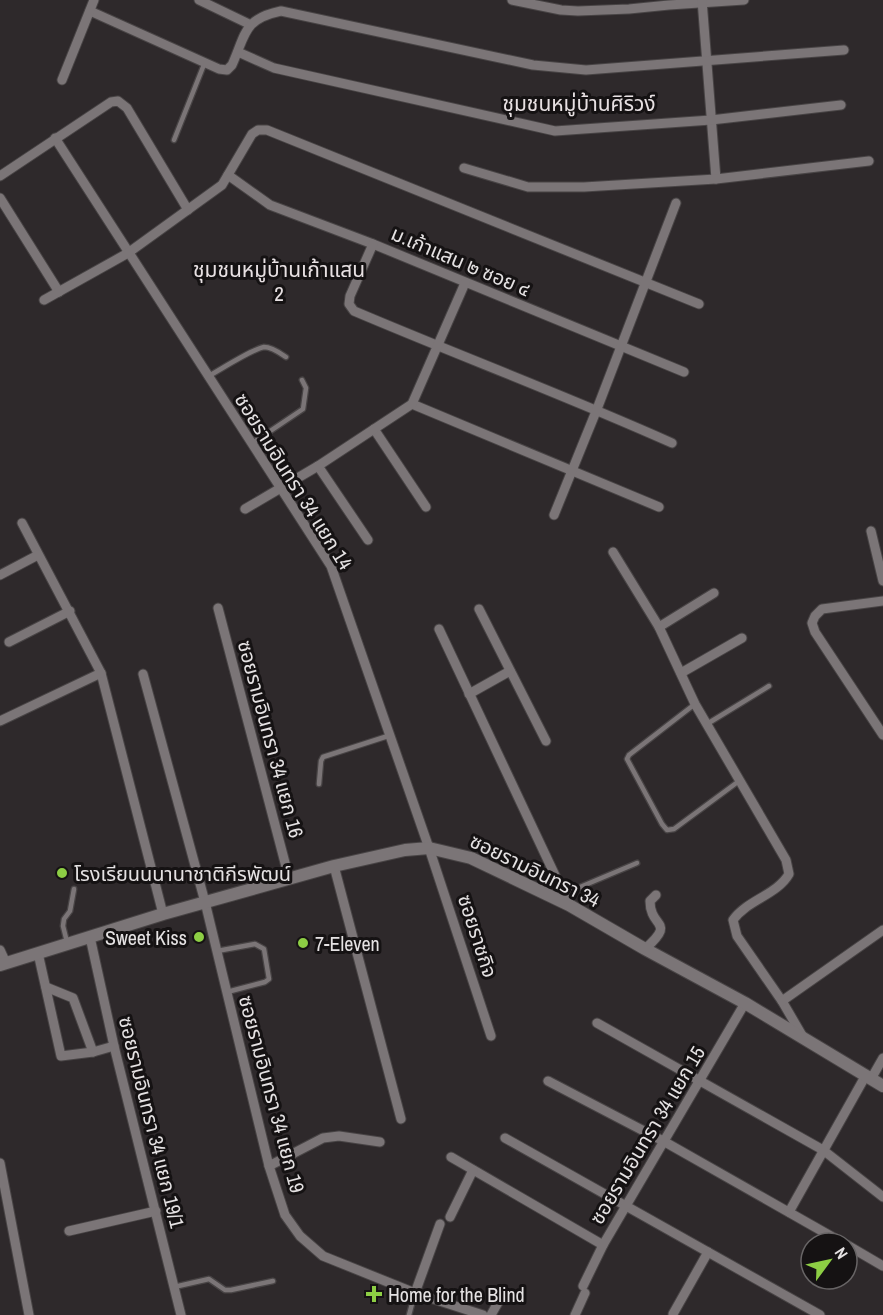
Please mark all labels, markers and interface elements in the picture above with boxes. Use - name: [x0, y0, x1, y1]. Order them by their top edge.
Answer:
- district label: ชุมชนหมู่บ้านศิริวง์: [502, 89, 656, 118]
- street label: ม.เก้าแสน ๒ ซอย ๔: [387, 219, 535, 303]
- district label: ชุมชนหมู่บ้านเก้าแสน 2: [193, 255, 365, 308]
- street label: ซอยรามอินทรา 34 แยก 14: [229, 388, 359, 574]
- street label: ซอยรามอินทรา 34 แยก 16: [232, 637, 310, 841]
- street label: ซอยรามอินทรา 34: [466, 827, 604, 913]
- place label: โรงเรียนนนานาชาติกีรพัฒน์: [74, 860, 291, 887]
- marker: โรงเรียนนนานาชาติกีรพัฒน์: [55, 866, 69, 880]
- street label: ซอยราชกิจ: [452, 891, 504, 981]
- place label: Sweet Kiss: [105, 924, 187, 951]
- marker: Sweet Kiss: [192, 930, 206, 944]
- place label: 7-Eleven: [315, 930, 380, 957]
- marker: 7-Eleven: [296, 936, 310, 950]
- street label: ซอยรามอินทรา 34 แยก 19: [233, 992, 311, 1196]
- street label: ซอยรามอินทรา 34 แยก 19/1: [113, 1013, 191, 1231]
- street label: ซอยรามอินทรา 34 แยก 15: [583, 1041, 711, 1229]
- north arrow: [799, 1231, 859, 1291]
- text: N: [830, 1243, 853, 1263]
- place label: Home for the Blind: [388, 1281, 525, 1308]
- marker: Home for the Blind: [365, 1285, 383, 1303]

